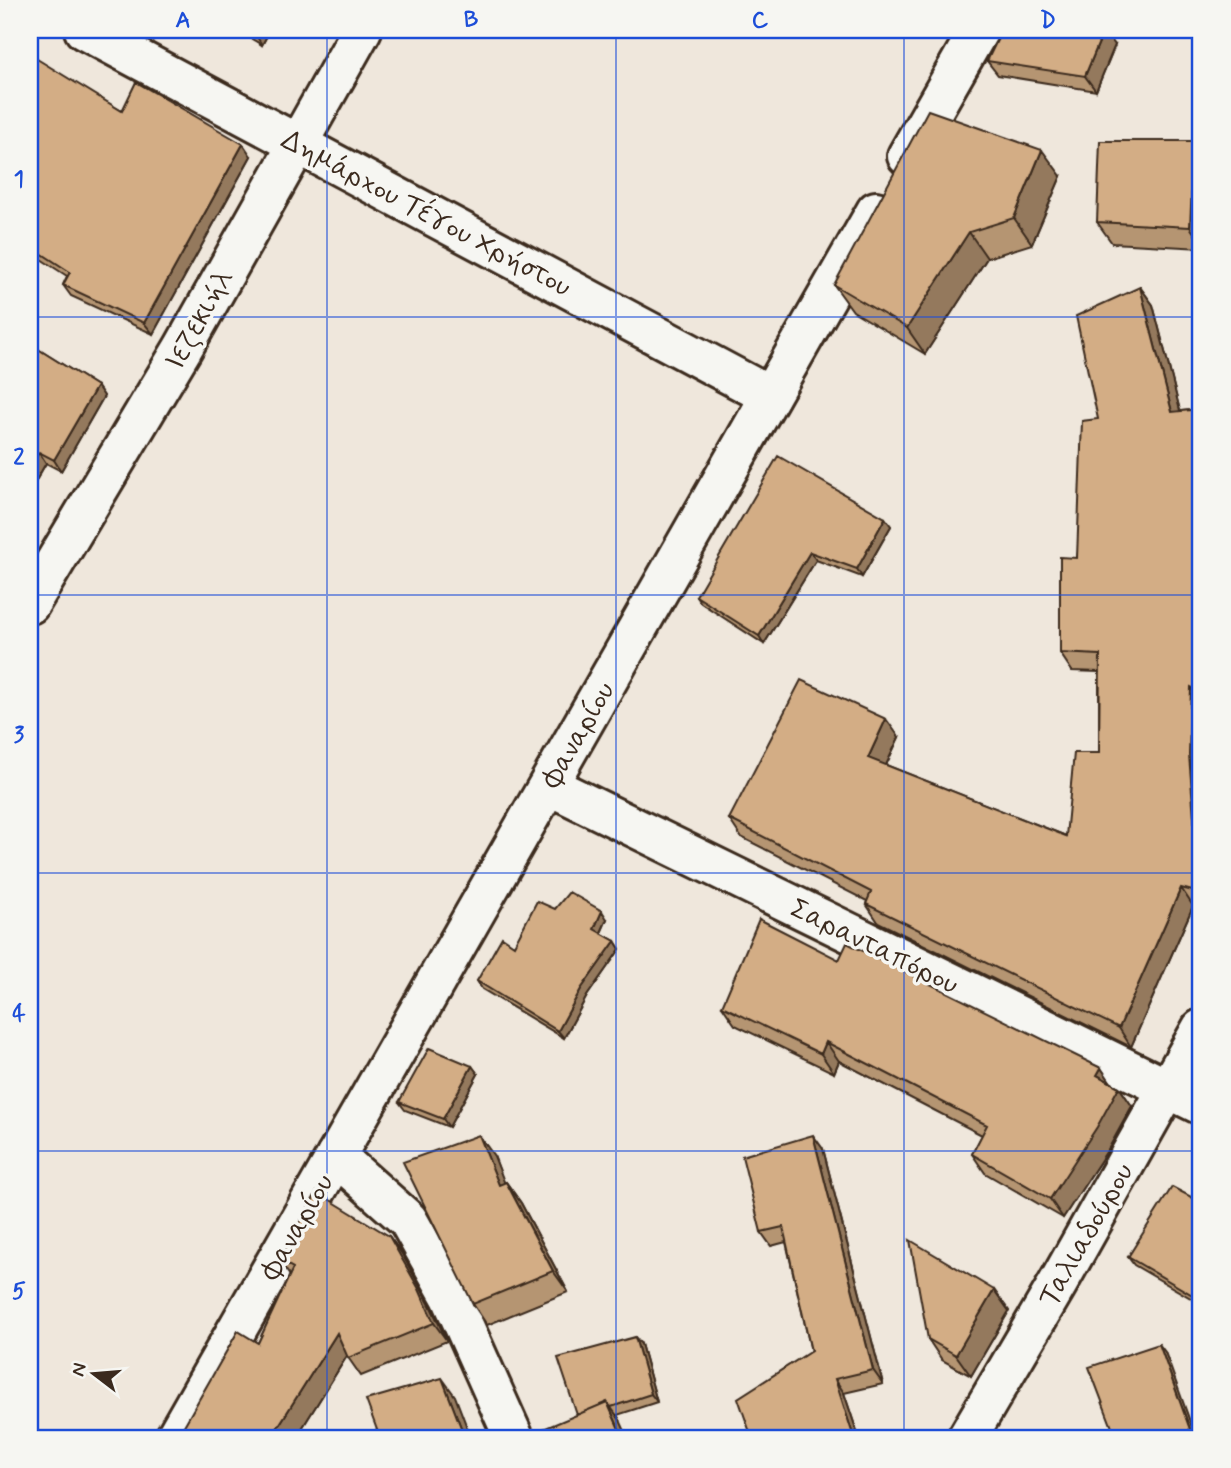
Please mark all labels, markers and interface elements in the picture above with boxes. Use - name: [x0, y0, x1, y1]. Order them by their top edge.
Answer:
- text: A: [175, 6, 191, 36]
- text: B: [464, 6, 479, 36]
- text: C: [752, 6, 769, 36]
- text: D: [1040, 6, 1056, 36]
- street label: Δημάρχου Τέγου Χρήστου: [275, 122, 577, 306]
- text: 1: [14, 165, 24, 195]
- street label: Ιεζεκιήλ: [158, 263, 243, 377]
- text: 2: [13, 443, 25, 473]
- street label: Φαναρίου: [533, 676, 624, 796]
- text: 3: [14, 721, 25, 751]
- street label: Σαρανταπόρου: [784, 891, 964, 1004]
- text: 4: [12, 999, 26, 1029]
- street label: Ταλιαδούρου: [1031, 1157, 1143, 1314]
- street label: Φαναρίου: [252, 1168, 343, 1288]
- text: 5: [12, 1277, 26, 1307]
- north arrow: [60, 1338, 130, 1408]
- text: N: [65, 1360, 93, 1379]

